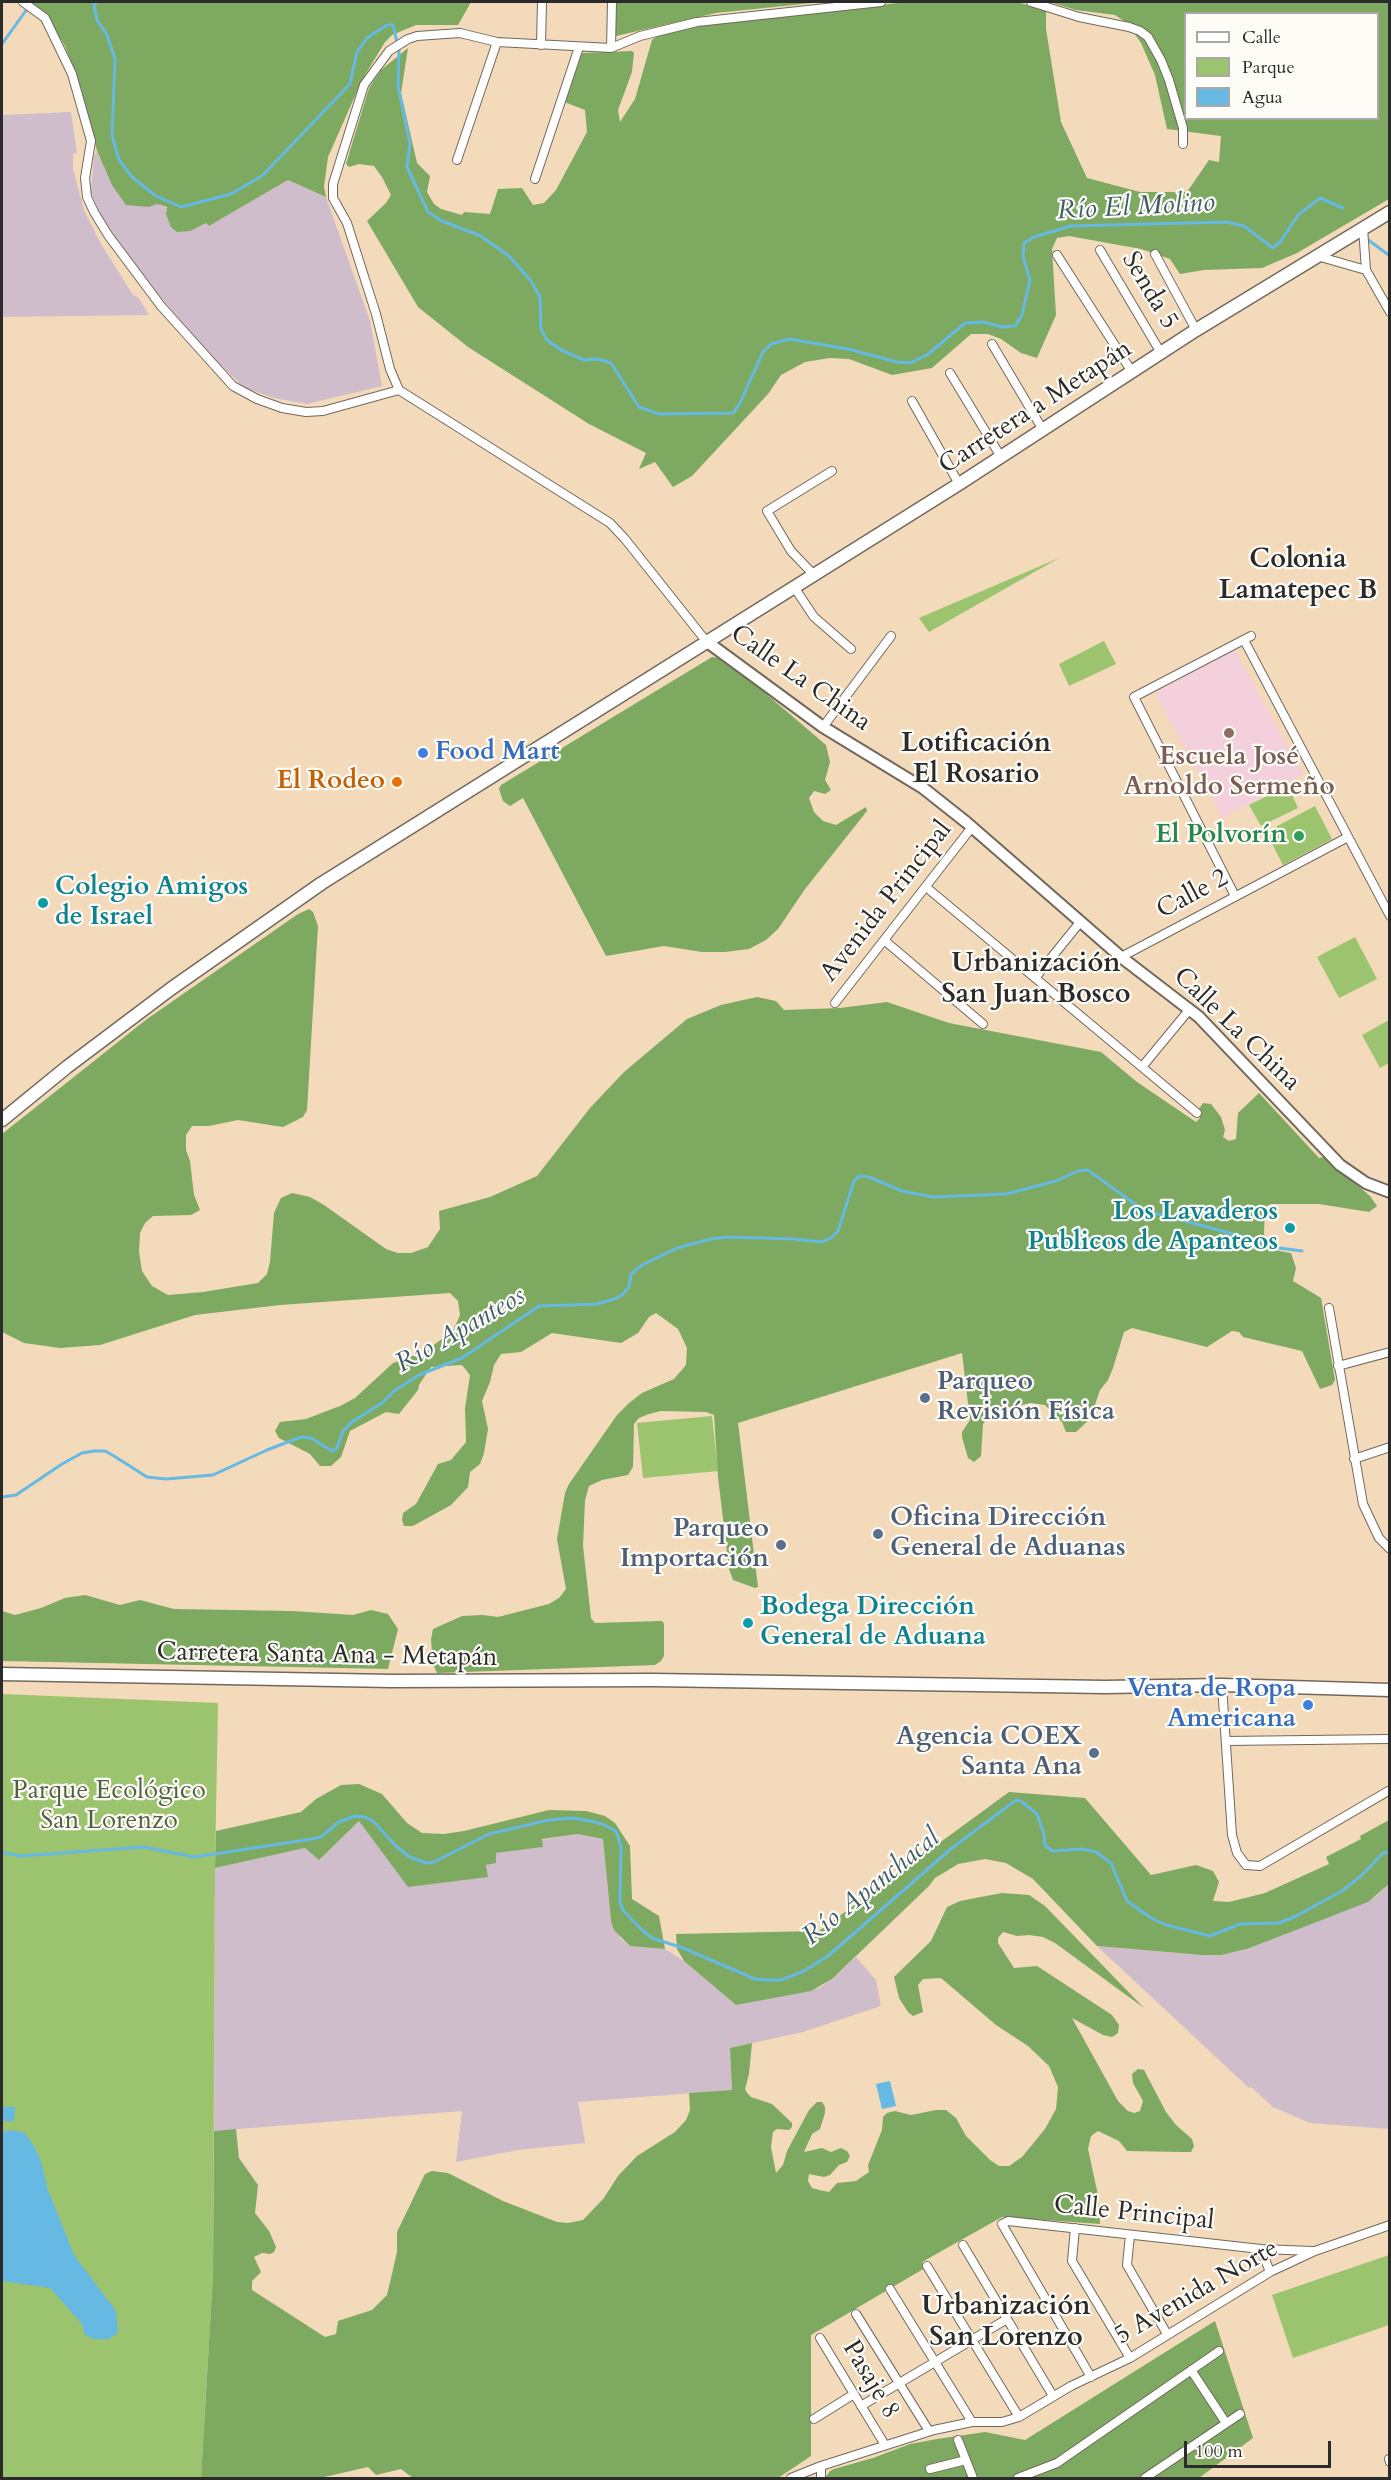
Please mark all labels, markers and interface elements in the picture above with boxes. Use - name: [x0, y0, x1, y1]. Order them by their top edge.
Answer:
- legend: [1184, 12, 1379, 120]
- text: Calle: [1242, 25, 1281, 50]
- text: Parque: [1242, 55, 1295, 80]
- text: Agua: [1242, 85, 1283, 110]
- water label: Río El Molino: [1056, 188, 1216, 228]
- street label: Senda 5: [1114, 247, 1184, 335]
- street label: Carretera a Metapán: [934, 334, 1138, 482]
- district label: Colonia Lamatepec B: [1219, 545, 1377, 608]
- street label: Calle La China: [724, 619, 876, 739]
- marker: Escuela José Arnoldo Sermeño: [1222, 726, 1236, 740]
- district label: Lotificación El Rosario: [901, 729, 1051, 792]
- place label: Food Mart: [435, 737, 560, 769]
- place label: Escuela José Arnoldo Sermeño: [1123, 742, 1335, 804]
- marker: Food Mart: [416, 746, 430, 760]
- place label: El Rodeo: [277, 766, 385, 798]
- marker: El Rodeo: [390, 775, 404, 789]
- street label: Avenida Principal: [815, 815, 959, 989]
- place label: El Polvorín: [1155, 820, 1287, 852]
- marker: El Polvorín: [1292, 829, 1306, 843]
- street label: Calle 2: [1152, 863, 1234, 927]
- place label: Colegio Amigos de Israel: [55, 872, 248, 934]
- marker: Colegio Amigos de Israel: [36, 896, 50, 910]
- district label: Urbanización San Juan Bosco: [941, 949, 1131, 1012]
- street label: Calle La China: [1166, 962, 1306, 1098]
- place label: Los Lavaderos Publicos de Apanteos: [1028, 1197, 1278, 1258]
- marker: Los Lavaderos Publicos de Apanteos: [1283, 1221, 1297, 1235]
- water label: Río Apanteos: [390, 1281, 532, 1381]
- place label: Parqueo Revisión Física: [937, 1367, 1115, 1428]
- marker: Parqueo Revisión Física: [918, 1391, 932, 1405]
- place label: Oficina Dirección General de Aduanas: [890, 1503, 1125, 1564]
- place label: Parqueo Importación: [620, 1514, 769, 1576]
- marker: Oficina Dirección General de Aduanas: [871, 1527, 885, 1541]
- marker: Parqueo Importación: [774, 1538, 788, 1552]
- place label: Bodega Dirección General de Aduana: [760, 1592, 986, 1654]
- marker: Bodega Dirección General de Aduana: [741, 1616, 755, 1630]
- street label: Carretera Santa Ana - Metapán: [156, 1637, 498, 1675]
- place label: Venta de Ropa Americana: [1127, 1674, 1296, 1736]
- marker: Venta de Ropa Americana: [1301, 1698, 1315, 1712]
- place label: Agencia COEX Santa Ana: [896, 1722, 1082, 1784]
- marker: Agencia COEX Santa Ana: [1087, 1746, 1101, 1760]
- park label: Parque Ecológico San Lorenzo: [12, 1776, 206, 1838]
- water label: Río Apanchacal: [797, 1823, 947, 1953]
- street label: Calle Principal: [1052, 2190, 1216, 2238]
- street label: 5 Avenida Norte: [1110, 2234, 1284, 2352]
- district label: Urbanización San Lorenzo: [921, 2292, 1091, 2355]
- street label: Pasaje 8: [834, 2335, 906, 2425]
- scale bar: [1187, 2429, 1334, 2467]
- text: 100 m: [1195, 2439, 1243, 2464]

